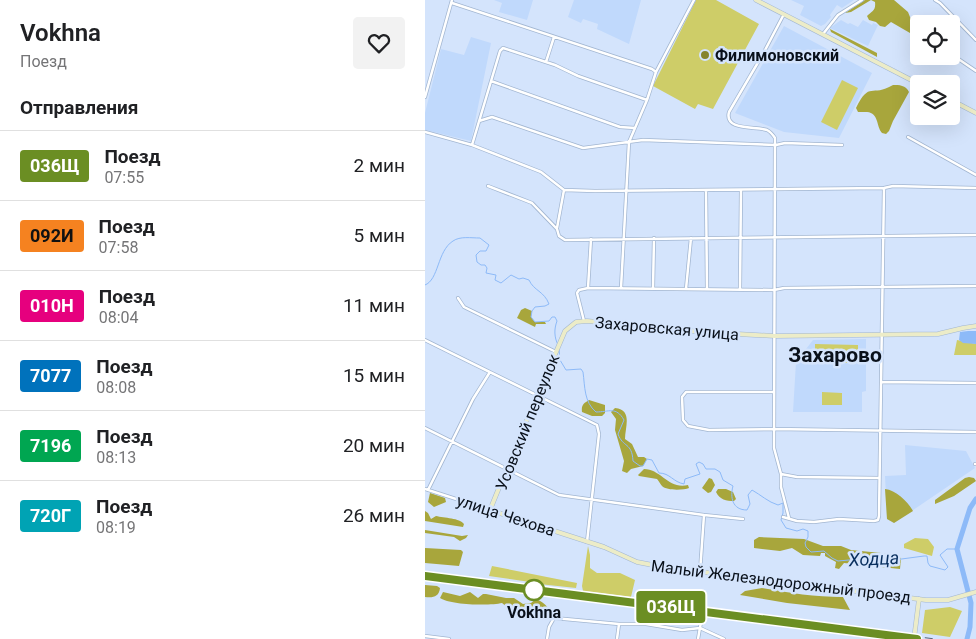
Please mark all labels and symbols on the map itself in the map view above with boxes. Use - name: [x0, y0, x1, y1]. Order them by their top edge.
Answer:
- place label: Филимоновский: [715, 46, 839, 65]
- marker: Филимоновский: [699, 49, 711, 61]
- street label: Захаровская улица: [594, 313, 740, 344]
- district label: Захарово: [788, 343, 882, 367]
- street label: Усовский переулок: [491, 351, 564, 493]
- street label: улица Чехова: [454, 491, 557, 540]
- water label: Ходца: [847, 547, 900, 570]
- street label: Малый Железнодорожный проезд: [650, 556, 912, 607]
- marker: Vokhna: [523, 579, 545, 601]
- line badge: 036Щ: [636, 591, 706, 623]
- place label: Vokhna: [507, 603, 562, 622]

